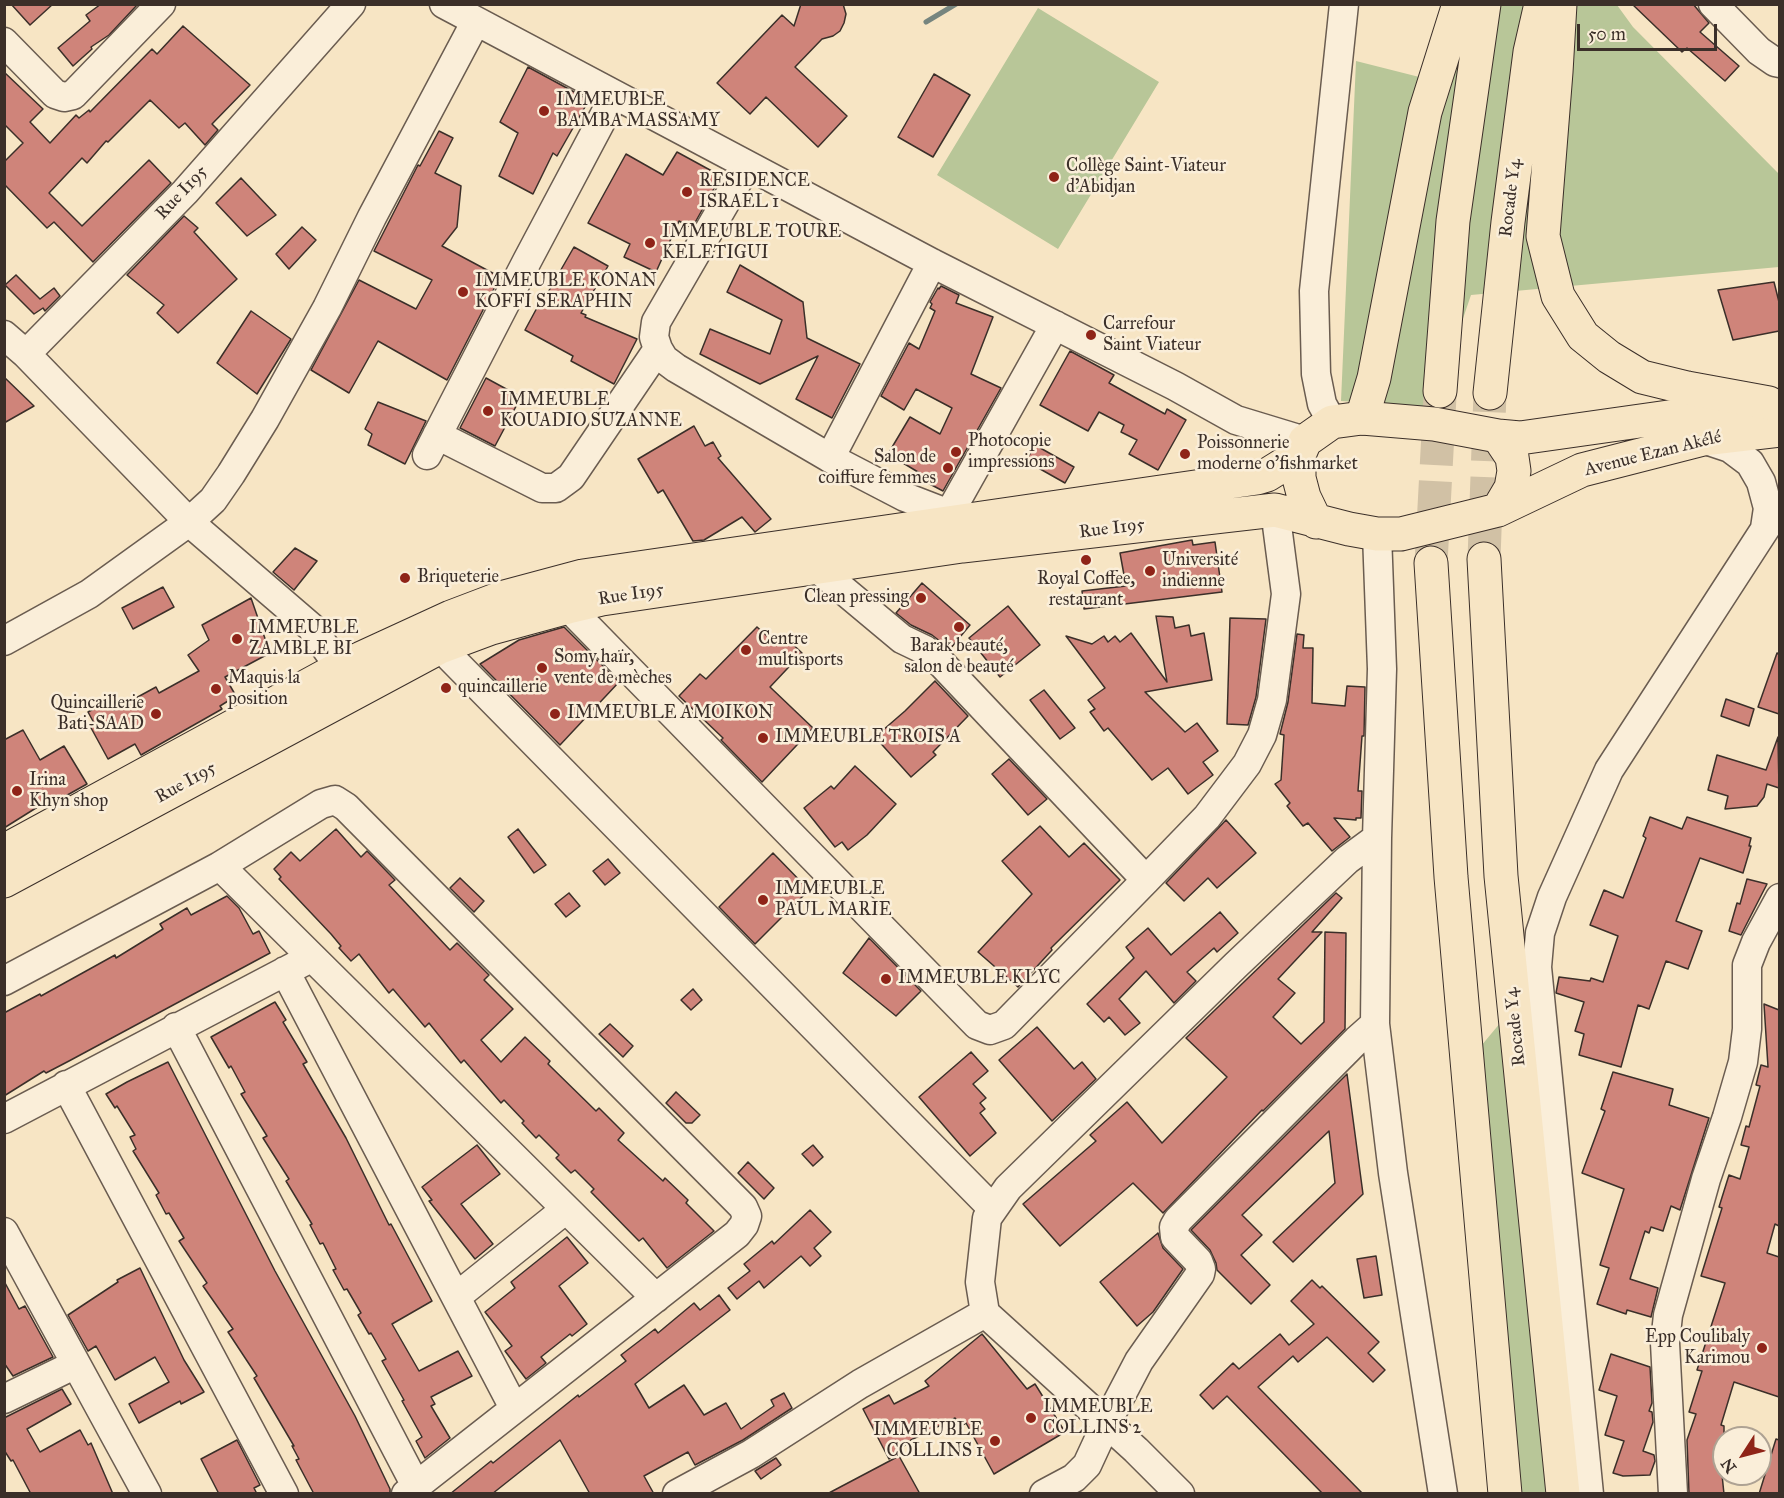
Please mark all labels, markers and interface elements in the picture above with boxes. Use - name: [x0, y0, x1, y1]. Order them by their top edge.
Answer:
- scale bar: [1580, 12, 1720, 50]
- text: 50 m: [1588, 23, 1626, 45]
- place label: IMMEUBLE BAMBA MASSAMY: [556, 90, 720, 132]
- marker: IMMEUBLE BAMBA MASSAMY: [537, 104, 551, 118]
- place label: Collège Saint-Viateur d'Abidjan: [1066, 156, 1226, 198]
- street label: Rocade Y4: [1495, 158, 1527, 238]
- street label: Rue I195: [152, 161, 212, 225]
- marker: Collège Saint-Viateur d'Abidjan: [1047, 170, 1061, 184]
- place label: RESIDENCE ISRAEL 1: [699, 171, 810, 213]
- marker: RESIDENCE ISRAEL 1: [680, 185, 694, 199]
- place label: IMMEUBLE TOURE KELETIGUI: [662, 222, 841, 264]
- marker: IMMEUBLE TOURE KELETIGUI: [643, 236, 657, 250]
- place label: IMMEUBLE KONAN KOFFI SERAPHIN: [475, 271, 657, 314]
- marker: IMMEUBLE KONAN KOFFI SERAPHIN: [456, 285, 470, 299]
- place label: Carrefour Saint Viateur: [1103, 314, 1201, 356]
- marker: Carrefour Saint Viateur: [1084, 328, 1098, 342]
- place label: IMMEUBLE KOUADIO SUZANNE: [500, 390, 682, 432]
- marker: IMMEUBLE KOUADIO SUZANNE: [481, 404, 495, 418]
- street label: Avenue Ezan Akélé: [1582, 427, 1724, 481]
- place label: Photocopie impressions: [968, 431, 1055, 474]
- place label: Poissonnerie moderne o'fishmarket: [1197, 433, 1358, 476]
- marker: Photocopie impressions: [949, 445, 963, 459]
- place label: Salon de coiffure femmes: [818, 447, 936, 490]
- marker: Poissonnerie moderne o'fishmarket: [1178, 447, 1192, 461]
- marker: Salon de coiffure femmes: [941, 461, 955, 475]
- street label: Rue I195: [1078, 514, 1146, 544]
- place label: Université indienne: [1162, 550, 1238, 592]
- marker: Royal Coffee, restaurant: [1079, 553, 1093, 567]
- marker: Université indienne: [1143, 564, 1157, 578]
- place label: Briqueterie: [417, 567, 499, 589]
- place label: Royal Coffee, restaurant: [1037, 569, 1135, 612]
- marker: Briqueterie: [398, 571, 412, 585]
- street label: Rue I195: [597, 579, 665, 611]
- place label: Clean pressing: [804, 587, 909, 609]
- marker: Clean pressing: [914, 591, 928, 605]
- place label: IMMEUBLE ZAMBLE BI: [249, 618, 359, 660]
- marker: Barak beauté, salon de beauté: [952, 620, 966, 634]
- place label: Centre multisports: [758, 629, 843, 672]
- marker: IMMEUBLE ZAMBLE BI: [230, 632, 244, 646]
- place label: Barak beauté, salon de beauté: [904, 636, 1014, 678]
- marker: Centre multisports: [739, 643, 753, 657]
- place label: Somy haïr, vente de mèches: [554, 647, 672, 690]
- marker: Somy haïr, vente de mèches: [535, 661, 549, 675]
- place label: Maquis la position: [228, 668, 300, 710]
- place label: quincaillerie: [458, 677, 547, 699]
- marker: quincaillerie: [439, 681, 453, 695]
- marker: Maquis la position: [209, 682, 223, 696]
- place label: Quincaillerie Bati-SAAD: [51, 693, 144, 736]
- place label: IMMEUBLE AMOIKON: [567, 703, 773, 725]
- marker: Quincaillerie Bati-SAAD: [149, 707, 163, 721]
- marker: IMMEUBLE AMOIKON: [548, 707, 562, 721]
- place label: IMMEUBLE TROIS A: [775, 727, 961, 749]
- marker: IMMEUBLE TROIS A: [756, 731, 770, 745]
- street label: Rue I195: [152, 758, 220, 808]
- place label: Irina Khyn shop: [29, 770, 108, 812]
- marker: Irina Khyn shop: [10, 784, 24, 798]
- place label: IMMEUBLE PAUL MARIE: [775, 879, 892, 922]
- marker: IMMEUBLE PAUL MARIE: [756, 893, 770, 907]
- place label: IMMEUBLE KLYC: [898, 968, 1060, 990]
- marker: IMMEUBLE KLYC: [879, 972, 893, 986]
- street label: Rocade Y4: [1501, 987, 1531, 1067]
- place label: Epp Coulibaly Karimou: [1645, 1327, 1750, 1370]
- marker: Epp Coulibaly Karimou: [1755, 1341, 1769, 1355]
- place label: IMMEUBLE COLLINS 2: [1043, 1397, 1153, 1440]
- marker: IMMEUBLE COLLINS 2: [1024, 1411, 1038, 1425]
- place label: IMMEUBLE COLLINS 1: [873, 1420, 983, 1462]
- north arrow: [1712, 1426, 1772, 1486]
- marker: IMMEUBLE COLLINS 1: [988, 1434, 1002, 1448]
- text: N: [1717, 1455, 1740, 1477]

